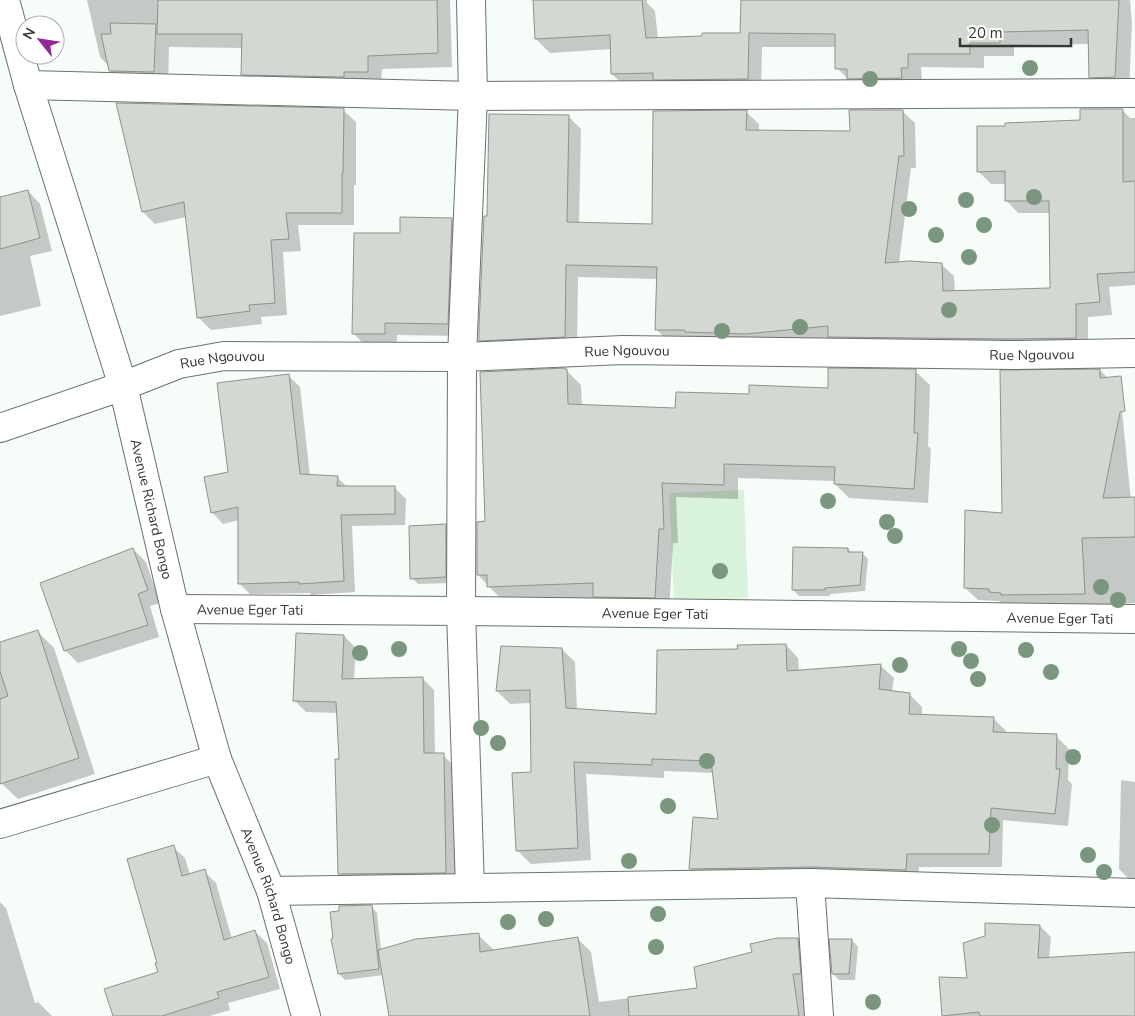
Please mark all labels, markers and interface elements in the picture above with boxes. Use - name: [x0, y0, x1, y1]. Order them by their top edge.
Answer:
- north arrow: [15, 15, 65, 65]
- scale bar: [960, 15, 1071, 47]
- text: 20 m: [968, 23, 1003, 43]
- text: N: [18, 24, 40, 43]
- street label: Rue Ngouvou: [584, 341, 670, 362]
- street label: Rue Ngouvou: [989, 345, 1075, 365]
- street label: Rue Ngouvou: [179, 347, 265, 374]
- street label: Avenue Richard Bongo: [126, 437, 177, 581]
- street label: Avenue Eger Tati: [197, 600, 303, 620]
- street label: Avenue Eger Tati: [602, 604, 708, 624]
- street label: Avenue Eger Tati: [1007, 608, 1113, 629]
- street label: Avenue Richard Bongo: [236, 825, 300, 967]

